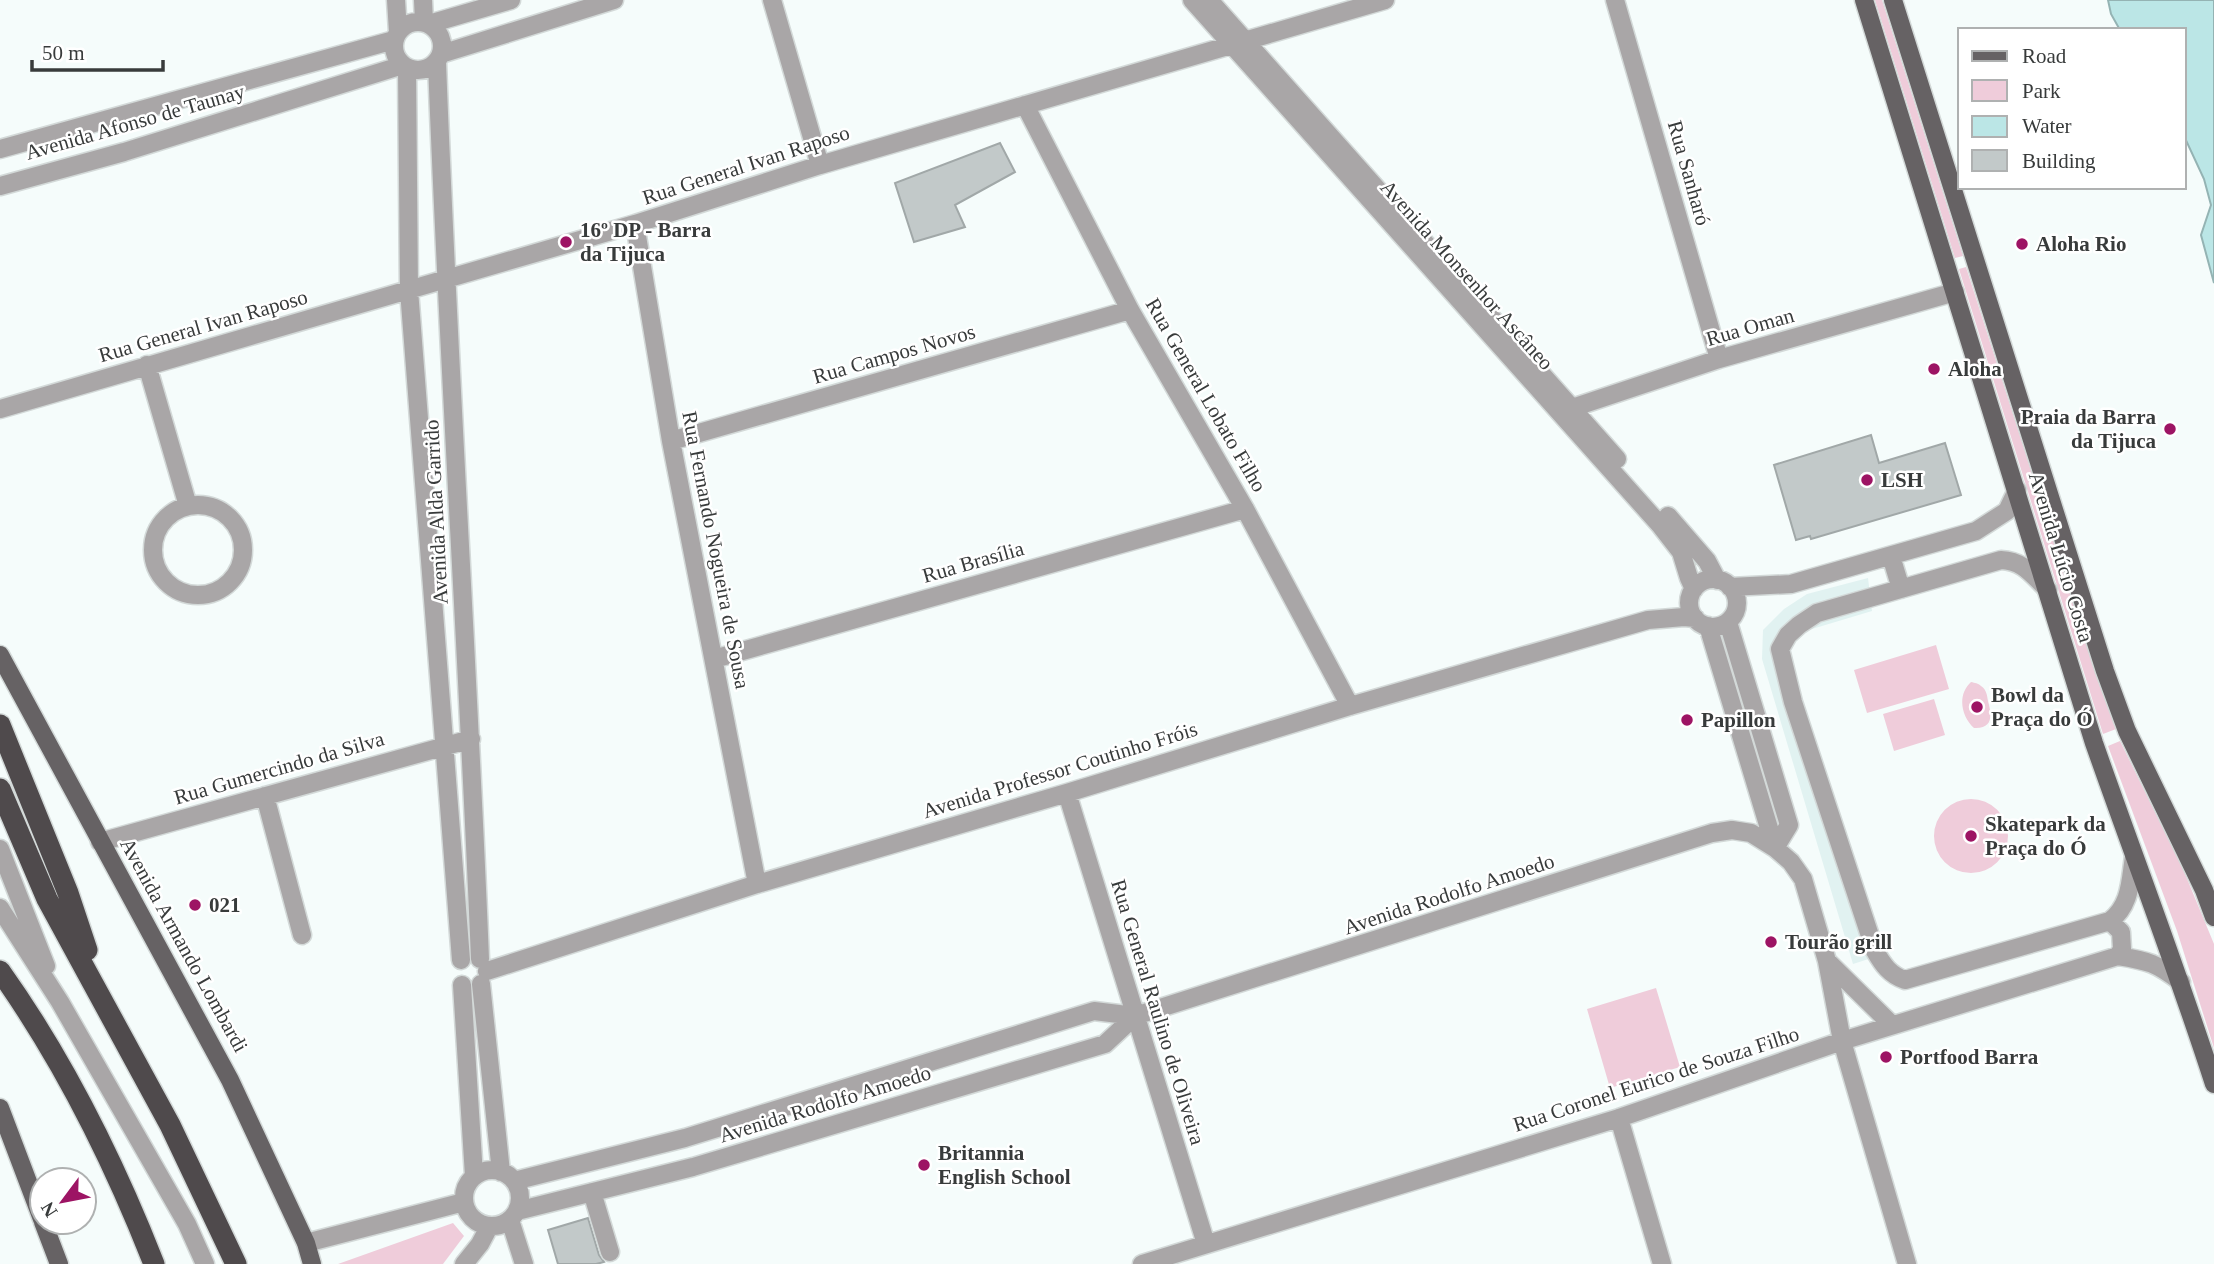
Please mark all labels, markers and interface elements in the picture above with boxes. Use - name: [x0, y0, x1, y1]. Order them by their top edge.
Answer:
- scale bar: [32, 28, 163, 72]
- legend: [1958, 28, 2186, 189]
- text: 50 m: [42, 41, 85, 65]
- text: Road: [2022, 44, 2067, 68]
- street label: Avenida Afonso de Taunay: [23, 79, 248, 165]
- text: Park: [2022, 79, 2061, 103]
- text: Water: [2022, 114, 2072, 138]
- street label: Rua Sanharó: [1663, 118, 1715, 228]
- street label: Rua General Ivan Raposo: [639, 120, 853, 210]
- text: Building: [2022, 149, 2096, 173]
- street label: Avenida Monsenhor Ascâneo: [1375, 175, 1559, 375]
- place label: 16º DP - Barra da Tijuca: [580, 218, 712, 266]
- place label: Aloha Rio: [2036, 232, 2126, 256]
- marker: 16º DP - Barra da Tijuca: [558, 234, 574, 250]
- marker: Aloha Rio: [2014, 236, 2030, 252]
- street label: Rua General Ivan Raposo: [96, 285, 310, 367]
- street label: Rua General Lobato Filho: [1141, 294, 1271, 496]
- street label: Rua Oman: [1703, 303, 1797, 351]
- street label: Rua Campos Novos: [810, 319, 978, 389]
- place label: Aloha: [1948, 357, 2002, 381]
- marker: Aloha: [1926, 361, 1942, 377]
- place label: Praia da Barra da Tijuca: [2021, 405, 2156, 453]
- street label: Rua Fernando Nogueira de Sousa: [677, 409, 755, 691]
- street label: Avenida Alda Garrido: [419, 419, 453, 605]
- marker: Praia da Barra da Tijuca: [2162, 421, 2178, 437]
- place label: LSH: [1881, 468, 1923, 492]
- street label: Avenida Lúcio Costa: [2024, 469, 2099, 646]
- marker: LSH: [1859, 472, 1875, 488]
- street label: Rua Brasília: [920, 536, 1027, 588]
- place label: Bowl da Praça do Ó: [1991, 683, 2092, 731]
- marker: Bowl da Praça do Ó: [1969, 699, 1985, 715]
- place label: Papillon: [1701, 708, 1776, 732]
- marker: Papillon: [1679, 712, 1695, 728]
- street label: Avenida Professor Coutinho Fróis: [920, 717, 1200, 823]
- street label: Rua Gumercindo da Silva: [171, 726, 388, 810]
- place label: Skatepark da Praça do Ó: [1985, 812, 2106, 860]
- marker: Skatepark da Praça do Ó: [1963, 828, 1979, 844]
- street label: Avenida Armando Lombardi: [115, 834, 253, 1056]
- street label: Avenida Rodolfo Amoedo: [1341, 849, 1557, 939]
- street label: Rua General Raulino de Oliveira: [1106, 876, 1210, 1148]
- place label: 021: [209, 893, 241, 917]
- marker: 021: [187, 897, 203, 913]
- place label: Tourão grill: [1785, 930, 1892, 954]
- marker: Tourão grill: [1763, 934, 1779, 950]
- street label: Rua Coronel Eurico de Souza Filho: [1510, 1021, 1802, 1137]
- place label: Portfood Barra: [1900, 1045, 2039, 1069]
- marker: Portfood Barra: [1878, 1049, 1894, 1065]
- street label: Avenida Rodolfo Amoedo: [716, 1060, 934, 1148]
- place label: Britannia English School: [938, 1141, 1071, 1189]
- marker: Britannia English School: [916, 1157, 932, 1173]
- north arrow: [28, 1166, 98, 1236]
- text: N: [36, 1198, 62, 1221]

